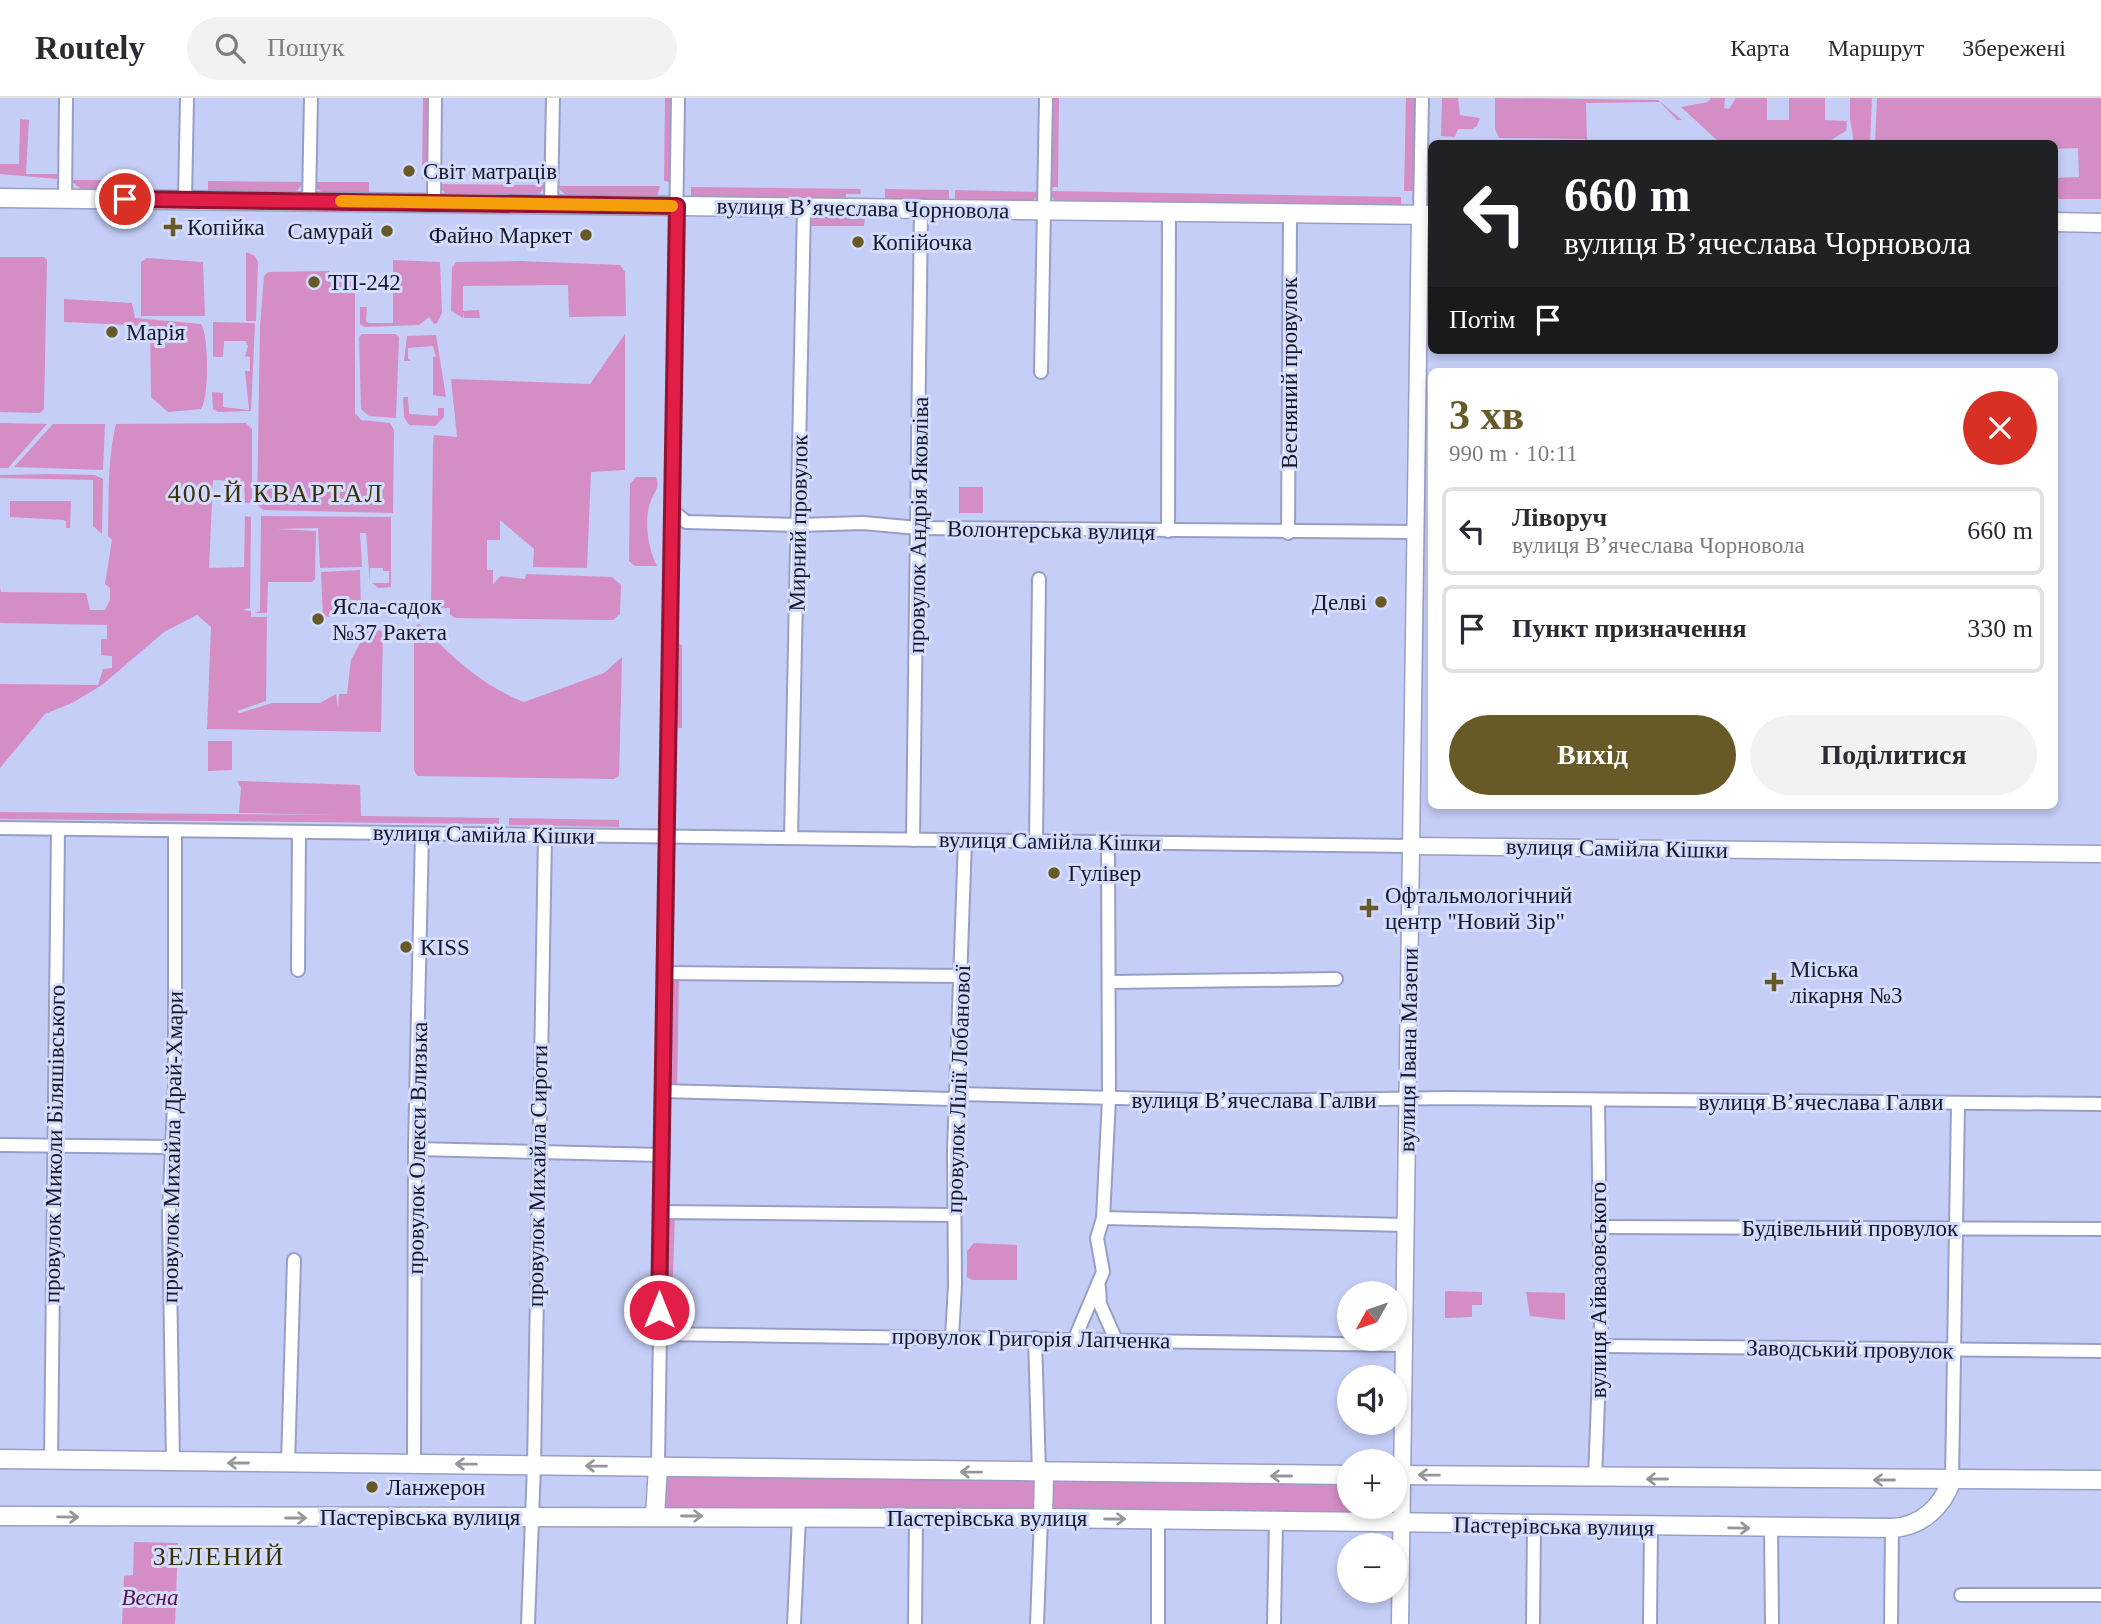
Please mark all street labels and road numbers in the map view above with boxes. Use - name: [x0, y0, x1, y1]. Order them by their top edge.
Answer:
- street label: вулиця Вʼячеслава Чорновола: [716, 193, 1010, 224]
- street label: Весняний провулок: [1277, 276, 1302, 469]
- street label: провулок Андрія Яковліва: [904, 396, 933, 654]
- street label: Мирний провулок: [784, 434, 813, 612]
- street label: Волонтерська вулиця: [947, 516, 1156, 545]
- street label: вулиця Самійла Кішки: [373, 820, 595, 849]
- street label: вулиця Самійла Кішки: [939, 827, 1161, 856]
- street label: вулиця Самійла Кішки: [1506, 834, 1728, 863]
- street label: вулиця Івана Мазепи: [1394, 948, 1423, 1152]
- street label: провулок Лілії Лобанової: [942, 964, 975, 1214]
- street label: провулок Миколи Біляшівського: [39, 985, 70, 1303]
- street label: провулок Михайла Драй-Хмари: [157, 991, 188, 1303]
- street label: провулок Олекси Влизька: [403, 1021, 432, 1275]
- street label: провулок Михайла Сироти: [523, 1045, 552, 1307]
- street label: вулиця Вʼячеслава Галви: [1131, 1088, 1377, 1113]
- street label: вулиця Вʼячеслава Галви: [1698, 1090, 1944, 1115]
- street label: вулиця Айвазовського: [1586, 1182, 1611, 1398]
- street label: Будівельний провулок: [1742, 1216, 1959, 1241]
- street label: провулок Григорія Лапченка: [891, 1324, 1171, 1353]
- street label: Заводський провулок: [1746, 1335, 1955, 1364]
- street label: Пастерівська вулиця: [320, 1505, 521, 1530]
- street label: Пастерівська вулиця: [887, 1506, 1088, 1531]
- street label: Пастерівська вулиця: [1453, 1512, 1655, 1541]

